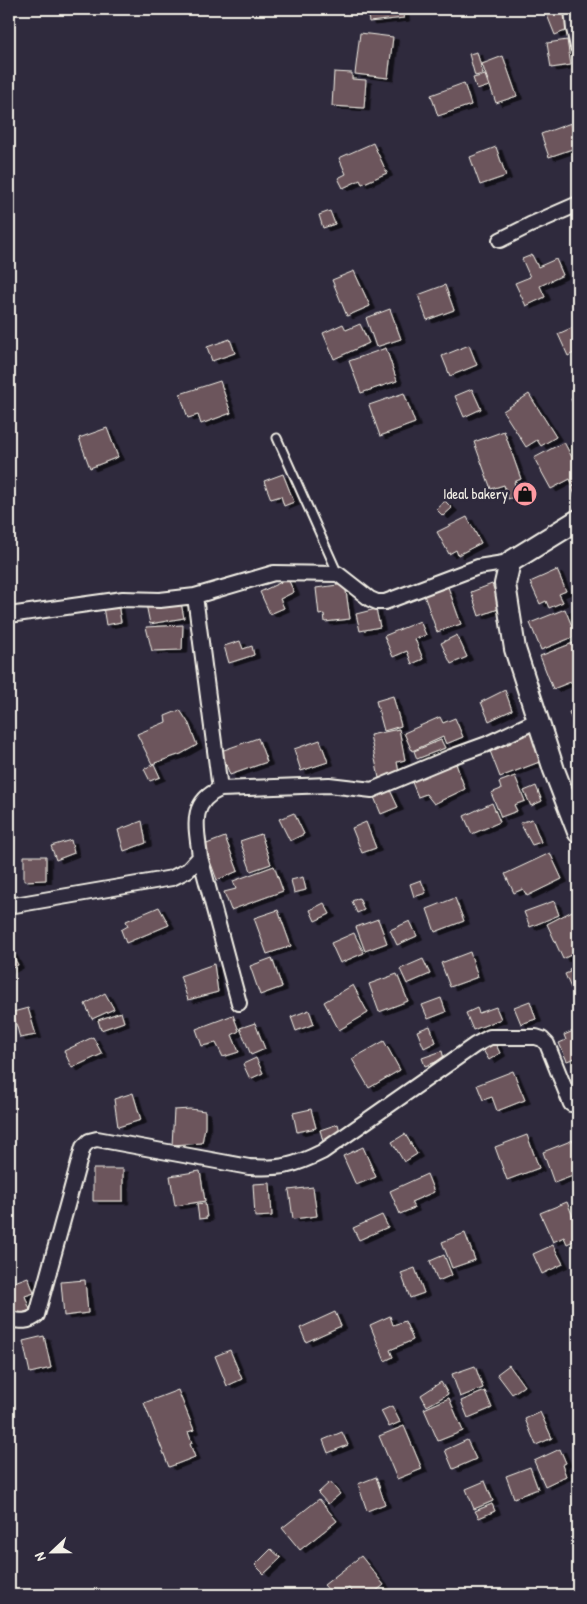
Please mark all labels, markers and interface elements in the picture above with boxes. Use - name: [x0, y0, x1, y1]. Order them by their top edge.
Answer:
- shop icon: Ideal bakery: [512, 481, 538, 507]
- place label: Ideal bakery: [443, 483, 508, 504]
- north arrow: [28, 1526, 78, 1576]
- text: N: [29, 1550, 50, 1564]

